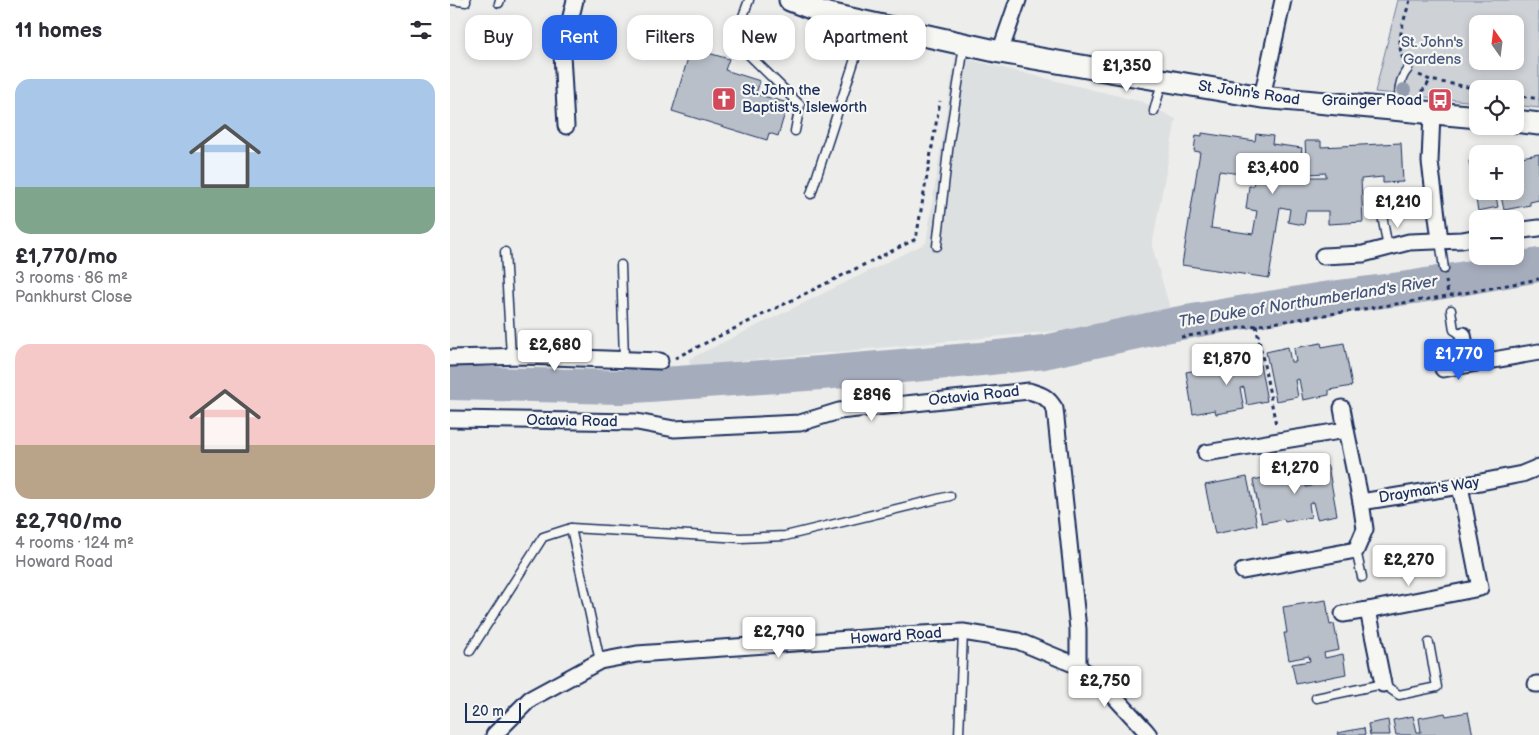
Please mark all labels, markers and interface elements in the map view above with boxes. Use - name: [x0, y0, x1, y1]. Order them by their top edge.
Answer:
- chip: Buy: [465, 15, 532, 60]
- chip: Rent: [542, 15, 617, 60]
- chip: Filters: [627, 15, 713, 60]
- chip: New: [723, 15, 795, 60]
- chip: Apartment: [805, 15, 926, 60]
- north arrow: [1469, 15, 1524, 70]
- map controls: [1469, 15, 1524, 265]
- icon: filters: [407, 16, 435, 44]
- text: 11 homes: [15, 18, 102, 43]
- park label: St. John's Gardens: [1401, 33, 1464, 69]
- pin: £1,350: [1086, 51, 1168, 93]
- text: £1,350: [1103, 57, 1151, 76]
- street label: St. John's Road: [1197, 76, 1301, 110]
- button: locate: [1469, 80, 1524, 135]
- place label: St. John the Baptist's, Isleworth: [742, 81, 867, 117]
- church icon: St. John the Baptist's, Isleworth: [711, 86, 737, 112]
- bus stop icon: Grainger Road: [1427, 87, 1453, 113]
- place label: Grainger Road: [1322, 91, 1422, 110]
- icon: home: [180, 111, 270, 201]
- button: +: [1469, 145, 1524, 200]
- pin: £3,400: [1232, 152, 1314, 195]
- text: £3,400: [1247, 159, 1299, 178]
- pin: £1,210: [1357, 186, 1439, 229]
- text: £1,210: [1375, 193, 1421, 212]
- button: −: [1469, 210, 1524, 265]
- text: £1,770/mo: [15, 244, 118, 269]
- text: 3 rooms · 86 m²: [15, 269, 128, 288]
- water label: The Duke of Northumberland's River: [1177, 272, 1440, 332]
- text: Pankhurst Close: [15, 288, 132, 307]
- pin: £2,680: [514, 330, 596, 372]
- text: £2,680: [529, 336, 581, 355]
- pin: £1,770: [1418, 338, 1500, 381]
- pin: £1,870: [1186, 344, 1268, 386]
- text: £1,770: [1435, 345, 1483, 364]
- text: £1,870: [1203, 350, 1251, 369]
- icon: home: [180, 376, 270, 466]
- pin: £896: [842, 380, 902, 422]
- street label: Octavia Road: [928, 382, 1020, 410]
- text: £896: [853, 386, 891, 405]
- street label: Octavia Road: [526, 411, 618, 431]
- pin: £1,270: [1254, 452, 1336, 495]
- text: £1,270: [1271, 459, 1319, 478]
- street label: Drayman's Way: [1377, 473, 1481, 507]
- text: £2,790/mo: [15, 509, 122, 534]
- text: 4 rooms · 124 m²: [15, 534, 134, 553]
- pin: £2,270: [1368, 544, 1450, 587]
- text: £2,270: [1383, 551, 1435, 570]
- text: Howard Road: [15, 553, 113, 572]
- pin: £2,790: [738, 616, 820, 659]
- text: £2,790: [753, 623, 805, 642]
- street label: Howard Road: [850, 623, 942, 649]
- pin: £2,750: [1064, 666, 1146, 708]
- text: £2,750: [1079, 672, 1131, 691]
- scale bar: [465, 700, 521, 723]
- text: 20 m: [472, 703, 504, 720]

